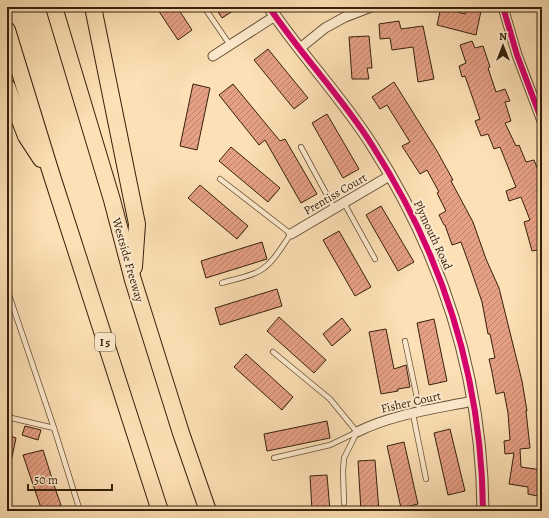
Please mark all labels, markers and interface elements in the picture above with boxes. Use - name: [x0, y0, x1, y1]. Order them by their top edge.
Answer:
- north arrow: [483, 26, 523, 66]
- text: N: [499, 29, 507, 44]
- street label: Prentiss Court: [300, 169, 370, 219]
- street label: Plymouth Road: [410, 198, 456, 273]
- street label: Westside Freeway: [108, 215, 148, 305]
- road number: I 5: [95, 333, 115, 351]
- street label: Fisher Court: [379, 387, 443, 417]
- scale bar: [28, 466, 112, 492]
- text: 50 m: [34, 472, 58, 488]

